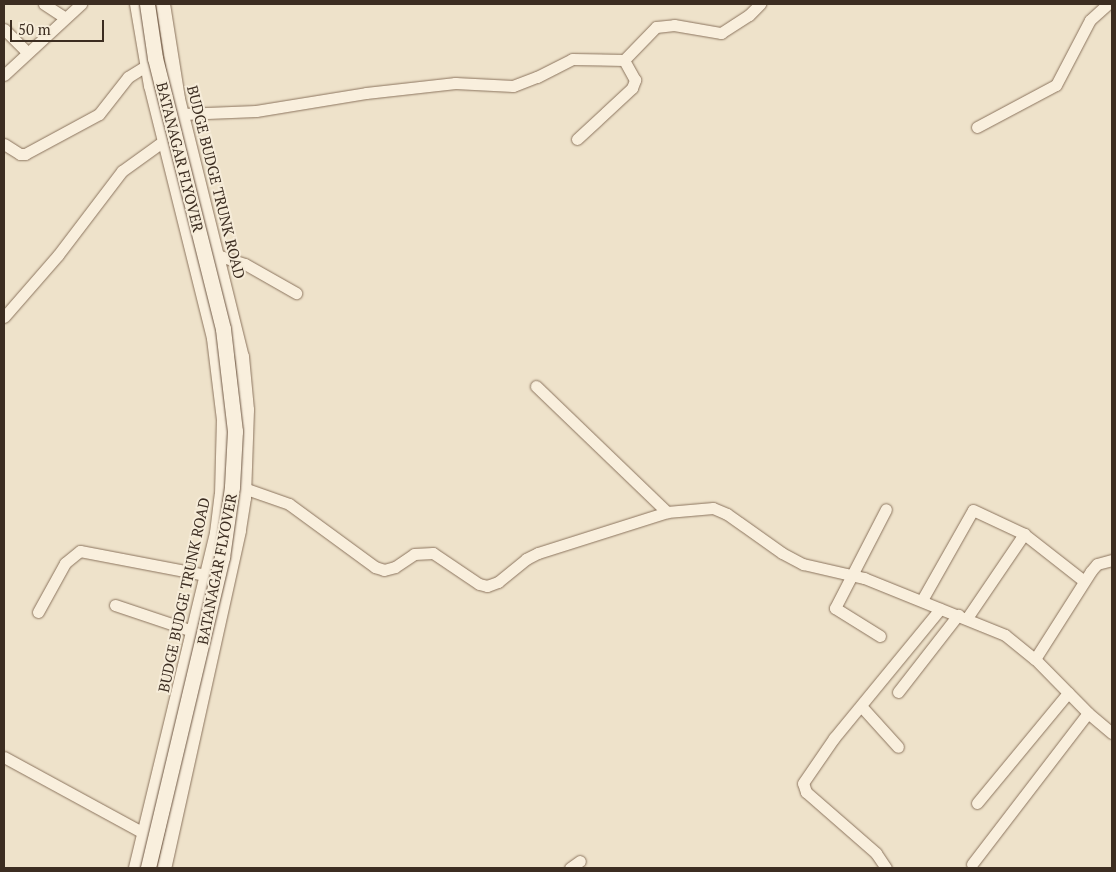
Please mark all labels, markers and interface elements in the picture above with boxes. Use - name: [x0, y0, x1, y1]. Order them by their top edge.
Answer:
- scale bar: [12, 10, 106, 42]
- text: 50 m: [18, 19, 51, 39]
- street label: BATANAGAR FLYOVER: [153, 80, 207, 234]
- street label: BUDGE BUDGE TRUNK ROAD: [183, 83, 249, 281]
- street label: BATANAGAR FLYOVER: [193, 492, 241, 646]
- street label: BUDGE BUDGE TRUNK ROAD: [155, 496, 213, 694]

